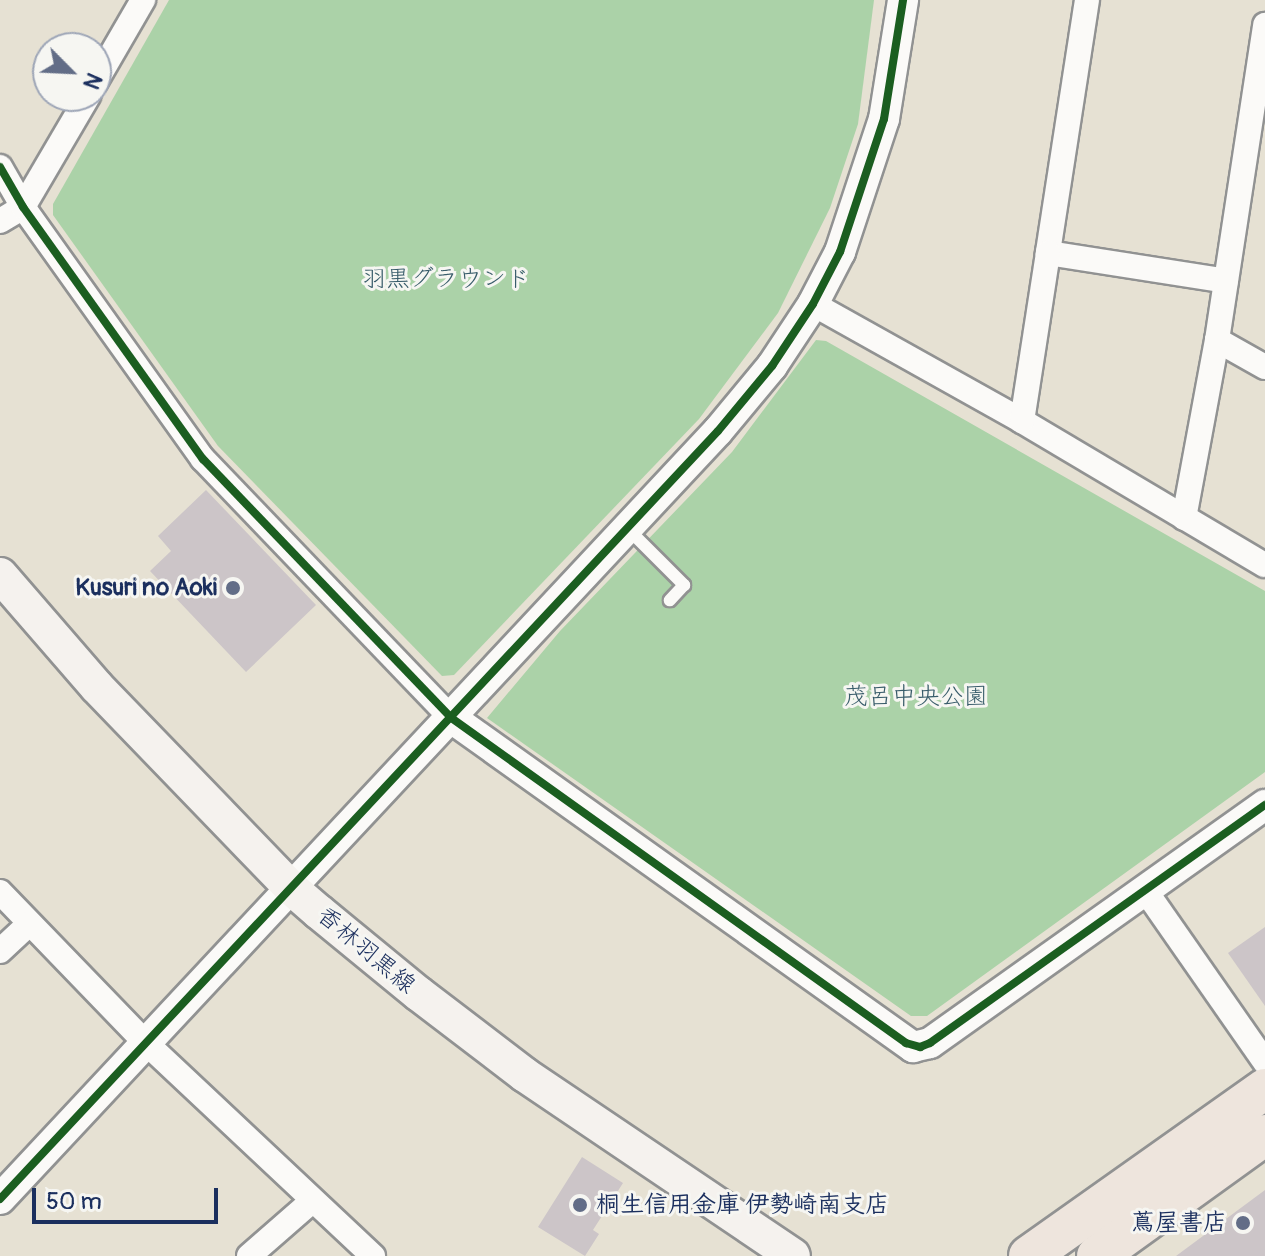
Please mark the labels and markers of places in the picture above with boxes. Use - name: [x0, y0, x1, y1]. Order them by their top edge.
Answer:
- place label: Kusuri no Aoki: [75, 574, 217, 602]
- marker: Kusuri no Aoki: [224, 579, 242, 597]
- place label: 桐生信用金庫 伊勢崎南支店: [596, 1191, 889, 1219]
- marker: 桐生信用金庫 伊勢崎南支店: [571, 1196, 589, 1214]
- place label: 蔦屋書店: [1131, 1209, 1227, 1237]
- marker: 蔦屋書店: [1234, 1214, 1252, 1232]

